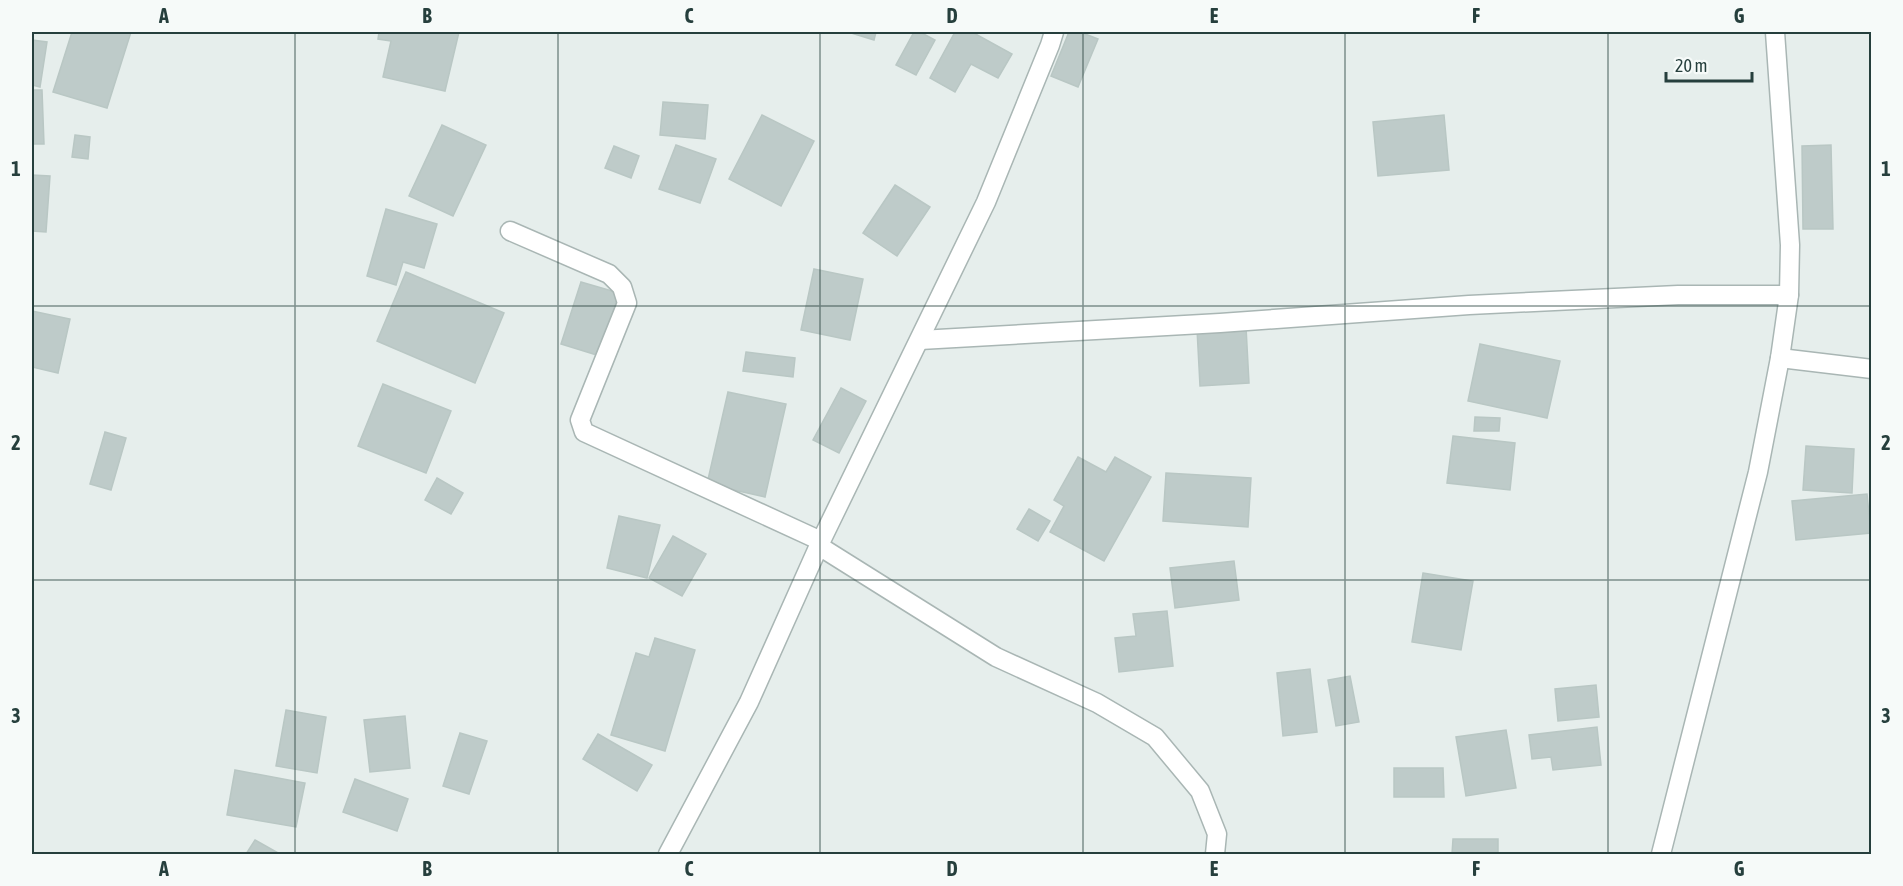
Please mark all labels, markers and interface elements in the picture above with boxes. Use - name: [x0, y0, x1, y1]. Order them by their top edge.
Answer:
- text: A: [158, 4, 169, 27]
- text: B: [422, 4, 432, 27]
- text: C: [685, 4, 694, 27]
- text: D: [946, 4, 958, 27]
- text: E: [1210, 4, 1219, 27]
- text: F: [1472, 4, 1480, 27]
- text: G: [1734, 4, 1745, 27]
- scale bar: [1666, 45, 1752, 83]
- text: 20 m: [1675, 55, 1707, 76]
- text: 1: [11, 157, 21, 180]
- text: 1: [1881, 157, 1891, 180]
- text: 2: [11, 431, 21, 454]
- text: 2: [1881, 431, 1891, 454]
- text: 3: [11, 704, 21, 727]
- text: 3: [1881, 704, 1891, 727]
- text: A: [158, 857, 169, 880]
- text: B: [422, 857, 432, 880]
- text: C: [685, 857, 694, 880]
- text: D: [946, 857, 958, 880]
- text: E: [1210, 857, 1219, 880]
- text: F: [1472, 857, 1480, 880]
- text: G: [1734, 857, 1745, 880]

